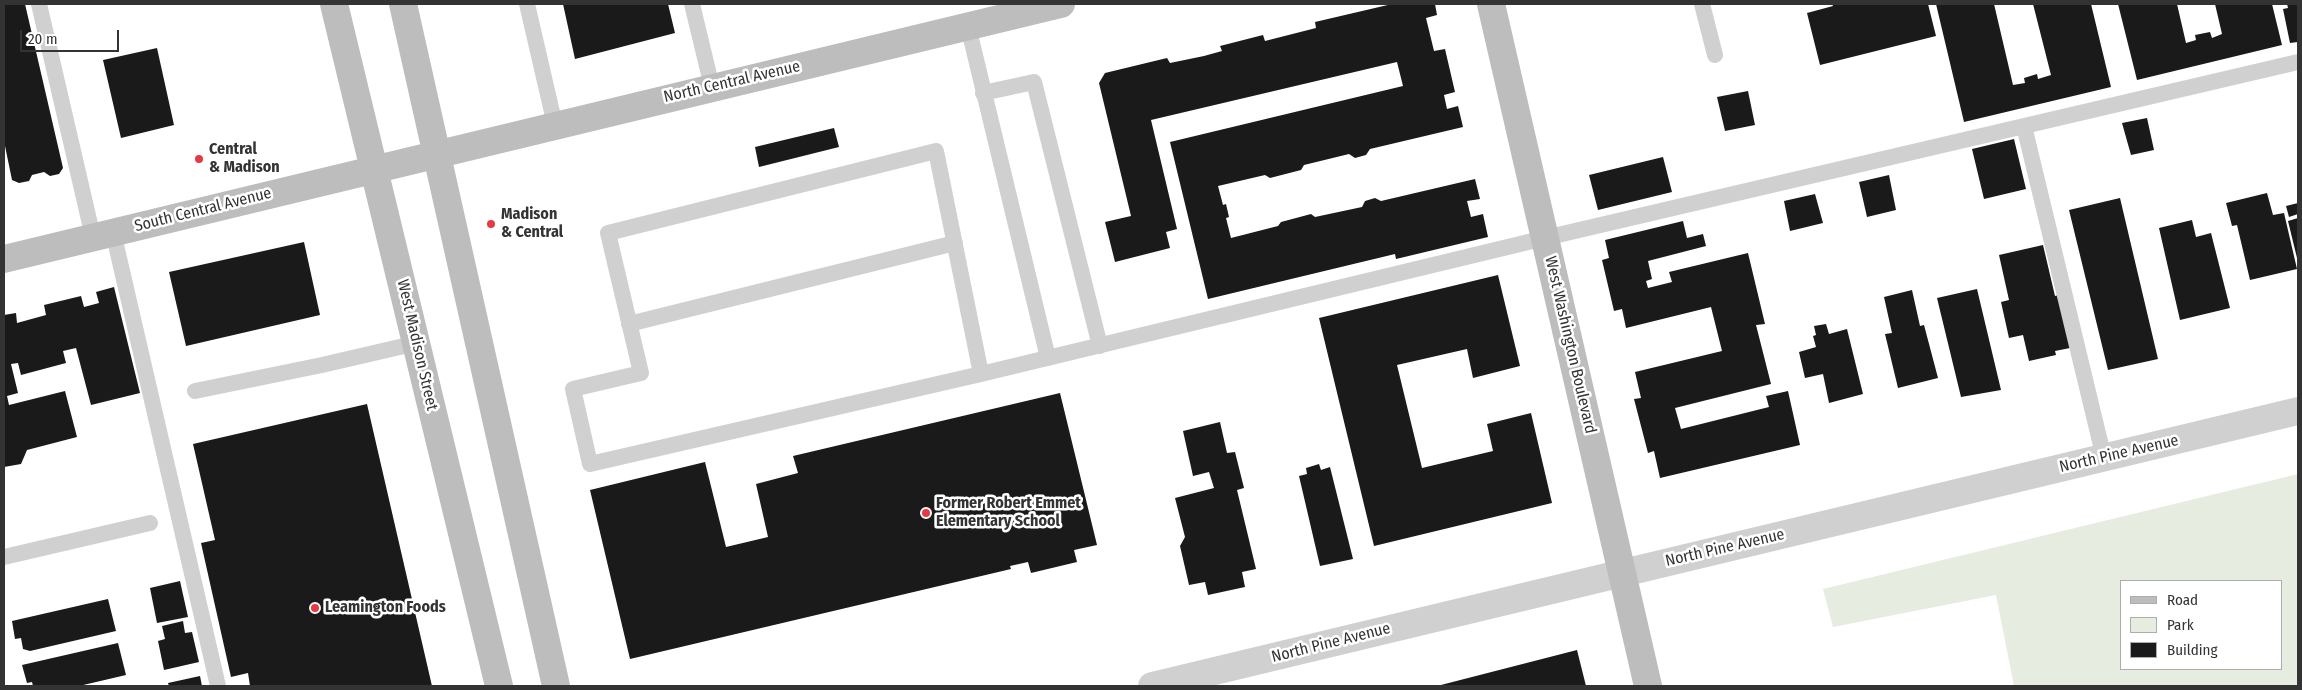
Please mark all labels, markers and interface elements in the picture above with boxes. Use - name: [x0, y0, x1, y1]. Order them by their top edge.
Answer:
- scale bar: [22, 20, 121, 52]
- text: 20 m: [28, 30, 58, 48]
- street label: North Central Avenue: [662, 57, 802, 107]
- place label: Central & Madison: [209, 140, 280, 178]
- marker: Central & Madison: [193, 153, 205, 165]
- street label: South Central Avenue: [133, 184, 273, 236]
- place label: Madison & Central: [501, 205, 563, 243]
- marker: Madison & Central: [485, 218, 497, 230]
- street label: West Washington Boulevard: [1540, 254, 1600, 436]
- street label: West Madison Street: [393, 277, 441, 413]
- street label: North Pine Avenue: [2058, 431, 2180, 477]
- place label: Former Robert Emmet Elementary School: [936, 494, 1081, 532]
- marker: Former Robert Emmet Elementary School: [920, 507, 932, 519]
- street label: North Pine Avenue: [1664, 525, 1786, 571]
- legend: [2120, 580, 2282, 670]
- text: Road: [2167, 591, 2198, 609]
- place label: Leamington Foods: [325, 598, 446, 618]
- marker: Leamington Foods: [309, 602, 321, 614]
- text: Park: [2167, 616, 2194, 634]
- street label: North Pine Avenue: [1270, 619, 1392, 667]
- text: Building: [2167, 641, 2218, 659]

